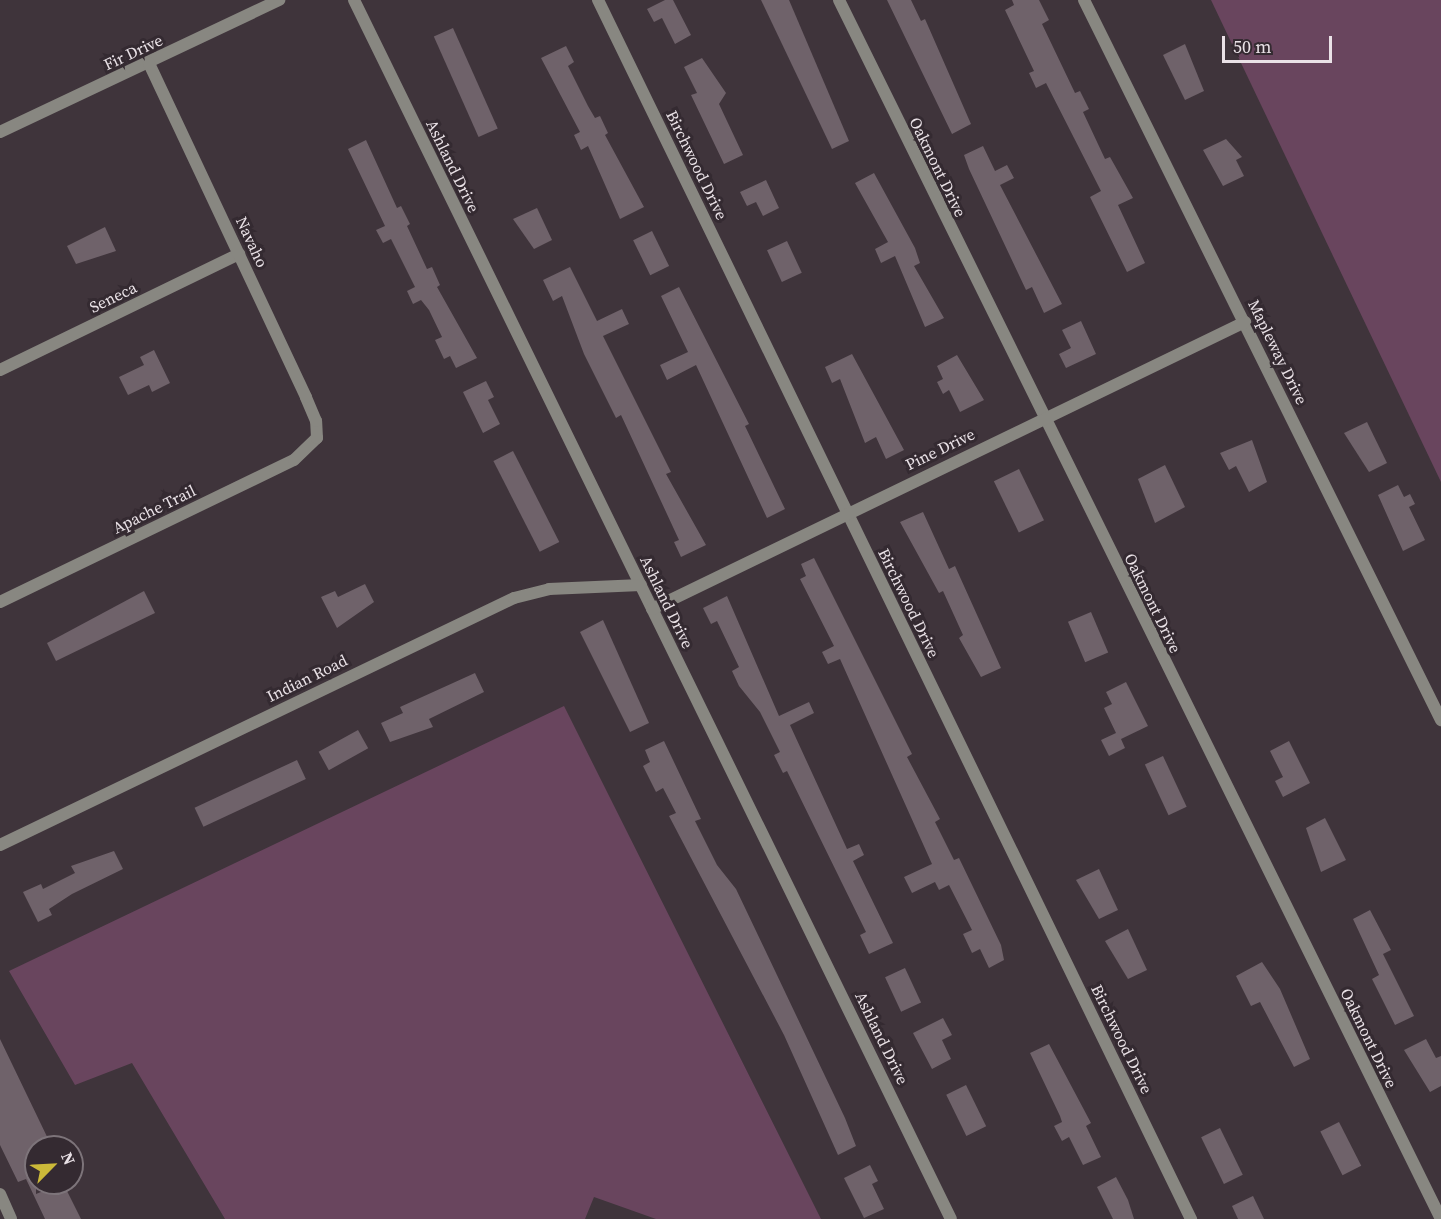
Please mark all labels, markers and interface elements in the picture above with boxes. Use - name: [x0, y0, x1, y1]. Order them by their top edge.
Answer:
- scale bar: [1225, 24, 1334, 62]
- street label: Fir Drive: [100, 30, 166, 74]
- text: 50 m: [1233, 34, 1271, 59]
- street label: Birchwood Drive: [662, 107, 732, 223]
- street label: Oakmont Drive: [906, 114, 970, 220]
- street label: Ashland Drive: [422, 117, 484, 215]
- street label: Navaho: [232, 214, 272, 270]
- street label: Seneca: [86, 277, 140, 317]
- street label: Mapleway Drive: [1244, 296, 1312, 408]
- street label: Pine Drive: [902, 424, 978, 474]
- street label: Apache Trail: [109, 481, 199, 537]
- street label: Birchwood Drive: [874, 545, 944, 661]
- street label: Oakmont Drive: [1121, 550, 1185, 656]
- street label: Ashland Drive: [636, 553, 698, 651]
- street label: Indian Road: [264, 650, 350, 706]
- street label: Birchwood Drive: [1087, 981, 1157, 1097]
- street label: Oakmont Drive: [1337, 985, 1401, 1091]
- street label: Ashland Drive: [851, 989, 913, 1087]
- north arrow: [24, 1135, 84, 1195]
- text: N: [56, 1149, 81, 1168]

